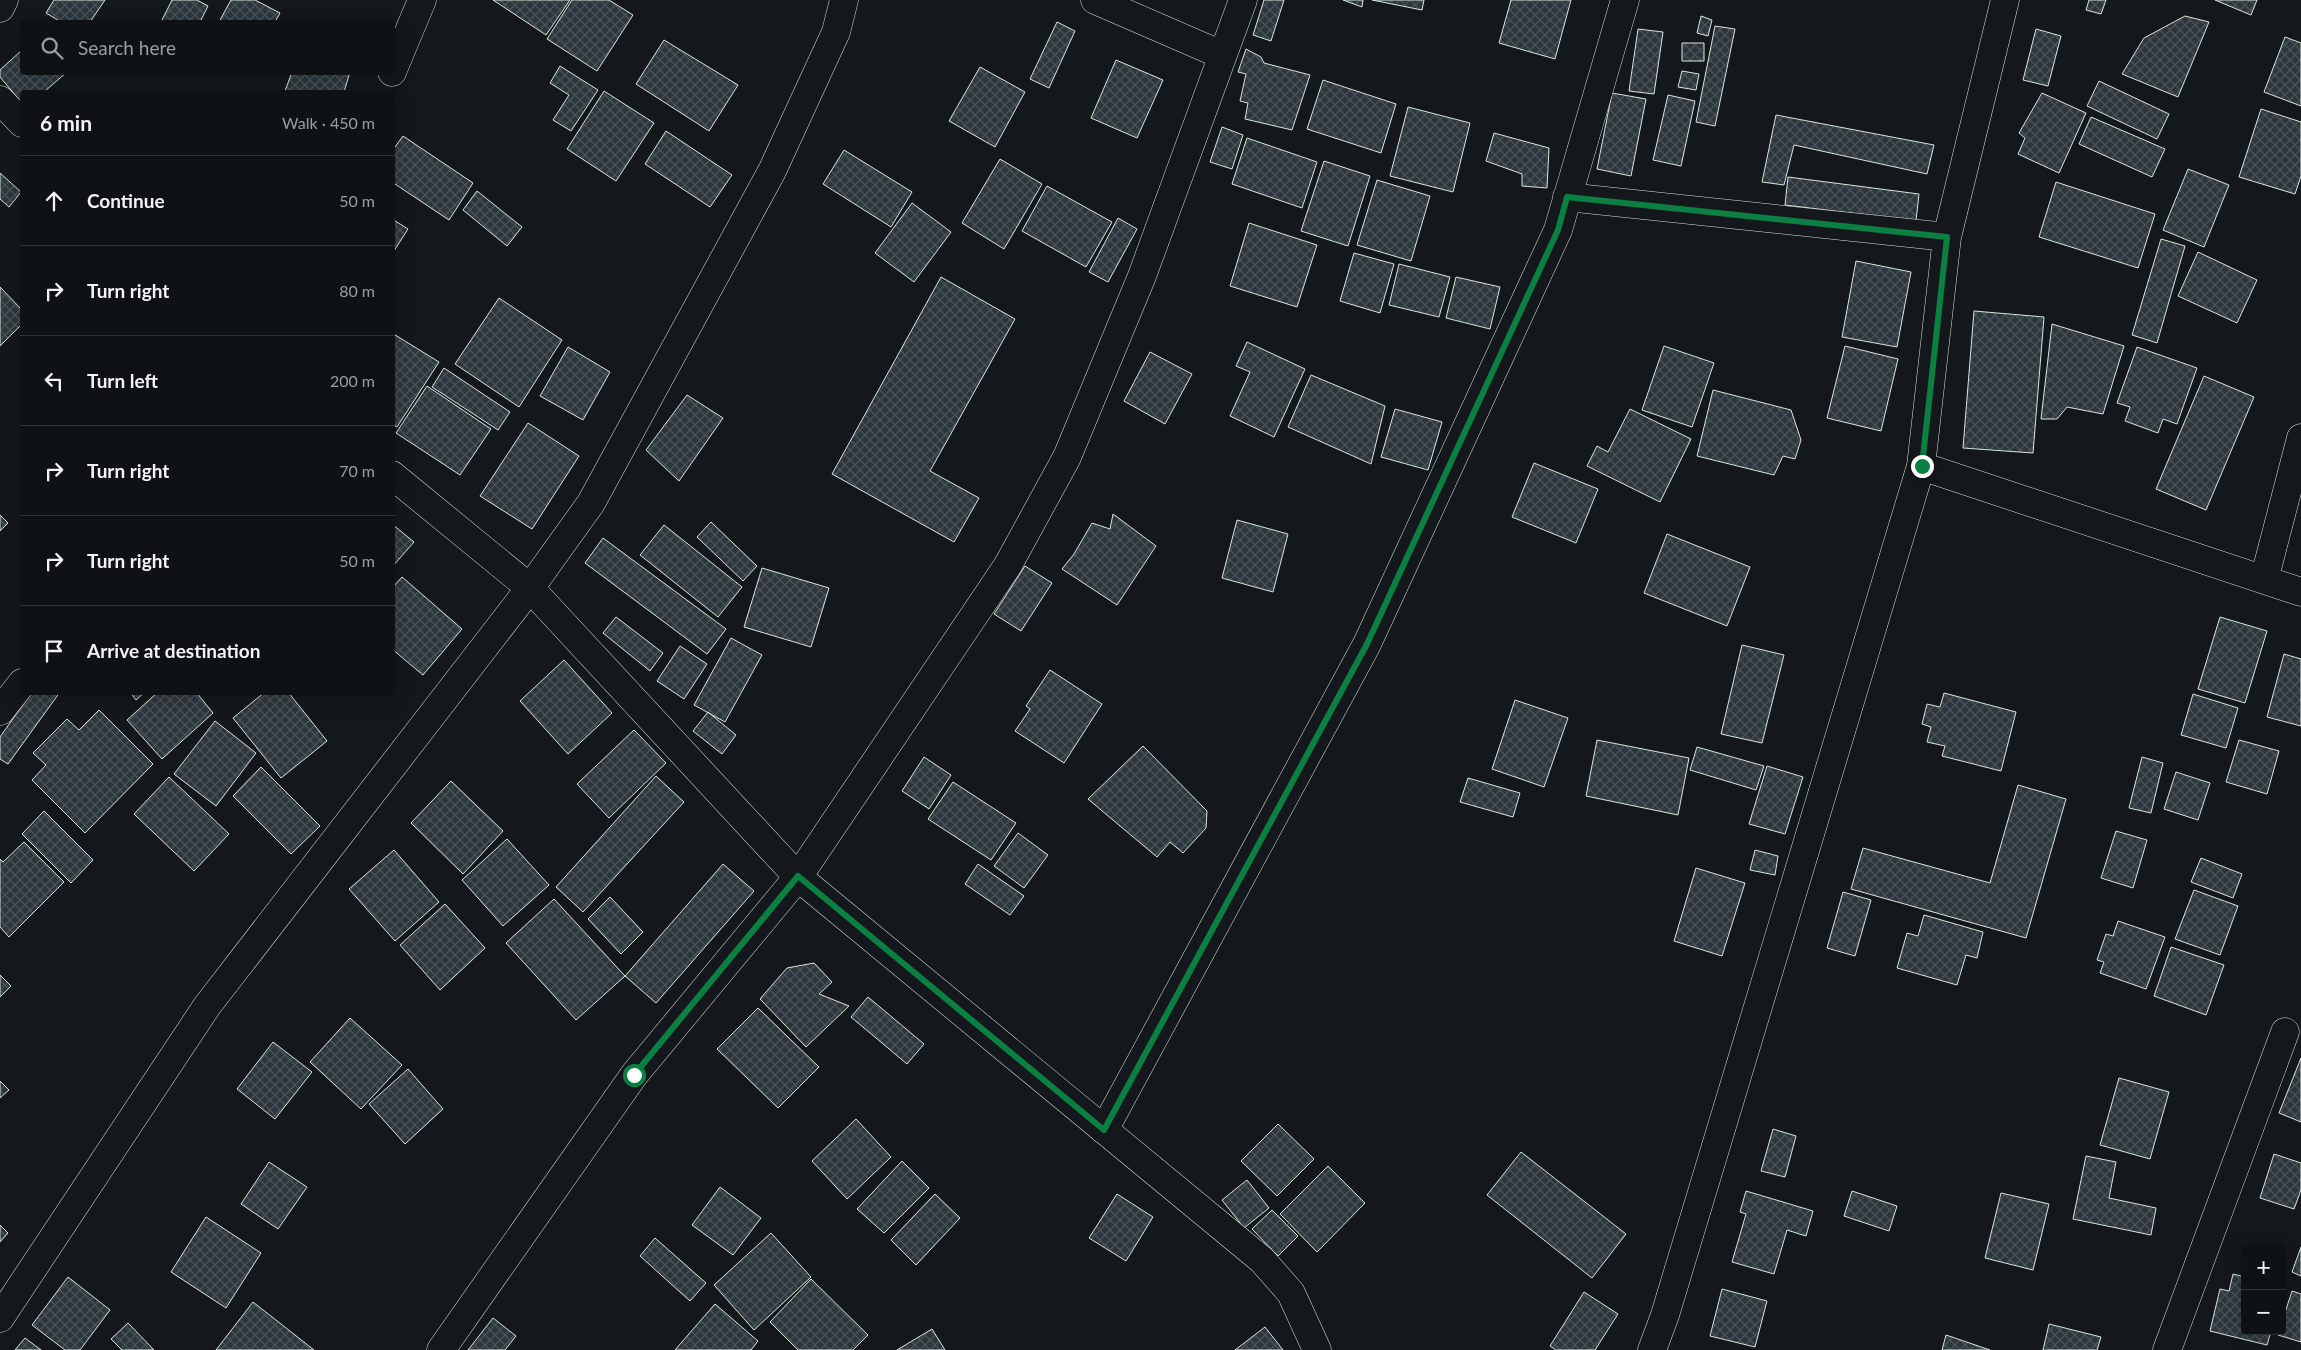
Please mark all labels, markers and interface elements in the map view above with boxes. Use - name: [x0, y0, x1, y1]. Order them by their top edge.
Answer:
- search box: [20, 20, 395, 75]
- icon: search: [38, 34, 66, 62]
- text: Search here: [78, 36, 176, 59]
- text: 6 min: [40, 110, 92, 135]
- text: Walk · 450 m: [282, 113, 375, 132]
- icon: ahead: [40, 187, 68, 215]
- text: Continue: [87, 189, 165, 212]
- text: 50 m: [339, 191, 375, 210]
- icon: right: [40, 277, 68, 305]
- text: Turn right: [87, 279, 169, 302]
- text: 80 m: [339, 281, 375, 300]
- icon: left: [40, 367, 68, 395]
- text: Turn left: [87, 369, 158, 392]
- text: 200 m: [330, 371, 375, 390]
- route end: [1911, 455, 1934, 478]
- icon: right: [40, 457, 68, 485]
- text: Turn right: [87, 459, 169, 482]
- text: 70 m: [339, 461, 375, 480]
- icon: right: [40, 547, 68, 575]
- text: Turn right: [87, 549, 169, 572]
- text: 50 m: [339, 551, 375, 570]
- icon: arrive: [40, 637, 68, 665]
- text: Arrive at destination: [87, 639, 260, 662]
- route start: [623, 1064, 646, 1087]
- map controls: [2241, 1245, 2286, 1335]
- button: +: [2241, 1245, 2286, 1290]
- button: −: [2241, 1290, 2286, 1335]

